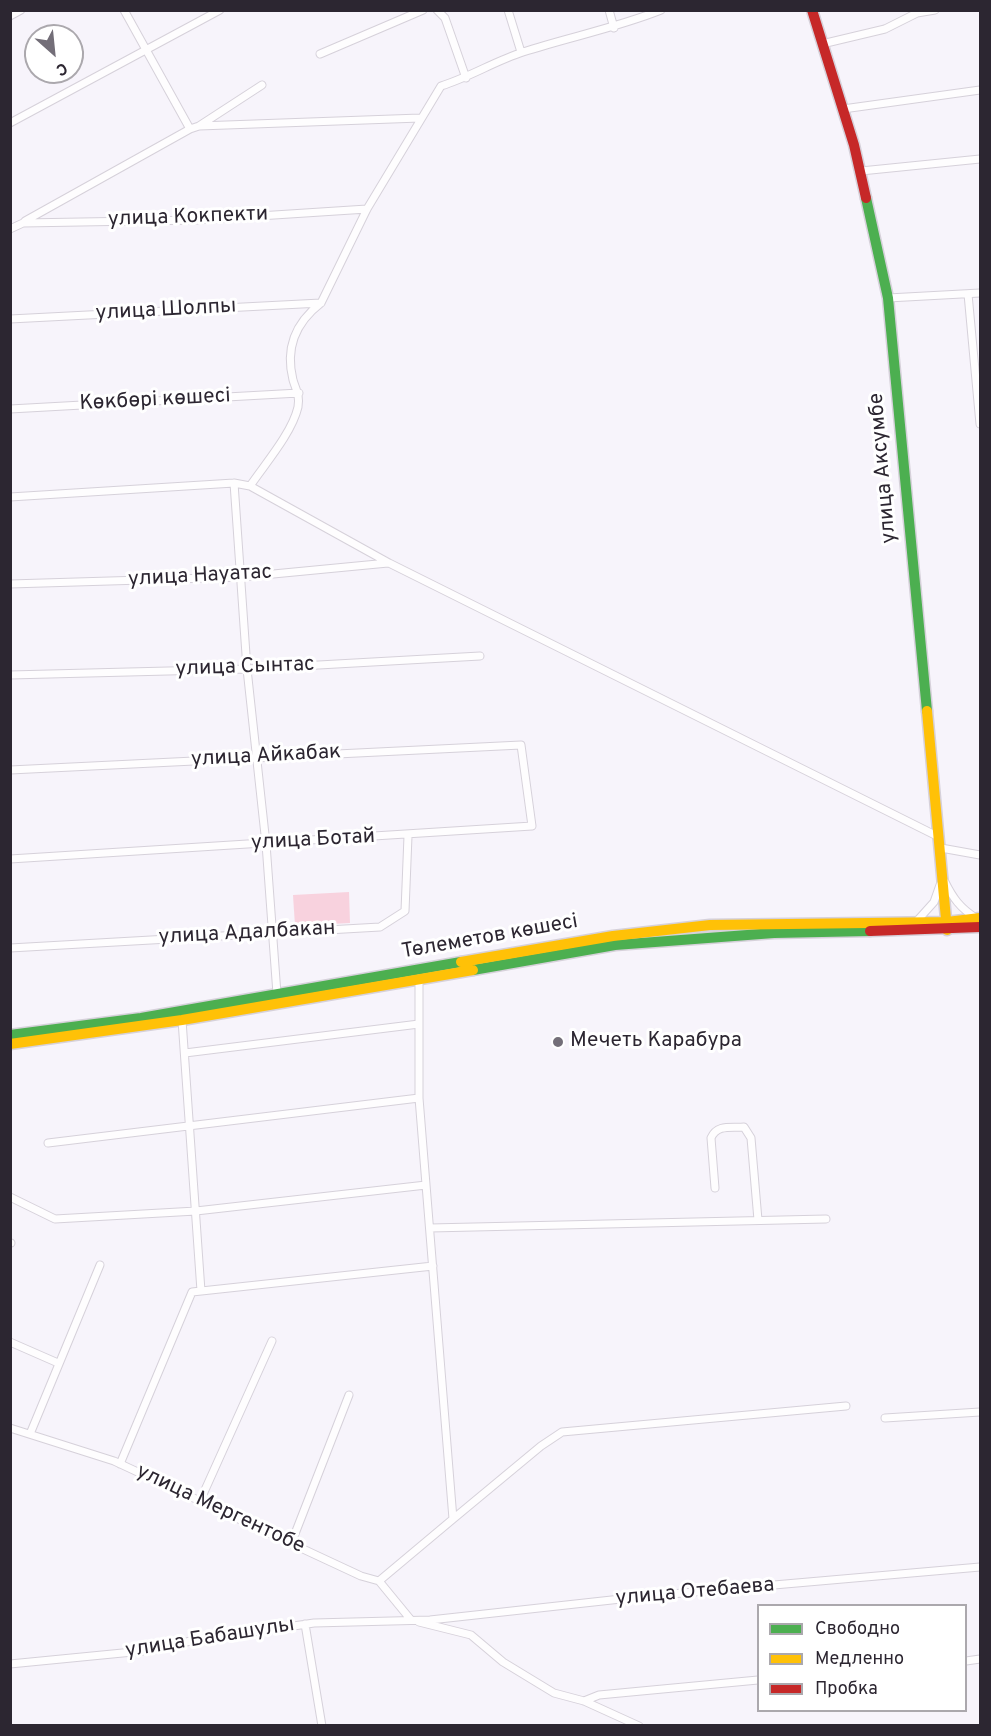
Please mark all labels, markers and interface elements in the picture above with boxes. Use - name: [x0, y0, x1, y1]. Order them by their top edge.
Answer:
- north arrow: [24, 24, 84, 84]
- text: С: [52, 57, 70, 79]
- street label: улица Кокпекти: [107, 203, 269, 233]
- street label: улица Шолпы: [95, 295, 237, 327]
- street label: Көкбөрі көшесі: [79, 384, 231, 418]
- street label: улица Аксумбе: [865, 392, 903, 544]
- street label: улица Науатас: [127, 561, 273, 593]
- street label: улица Сынтас: [175, 653, 315, 683]
- street label: улица Айкабак: [190, 740, 342, 774]
- street label: улица Ботай: [250, 825, 376, 857]
- street label: Төлеметов көшесі: [400, 910, 580, 966]
- street label: улица Адалбакан: [158, 917, 336, 951]
- place label: Мечеть Карабура: [570, 1029, 742, 1055]
- marker: Мечеть Карабура: [551, 1035, 565, 1049]
- street label: улица Мергентобе: [132, 1460, 308, 1560]
- street label: улица Отебаева: [614, 1573, 776, 1613]
- legend: [757, 1604, 967, 1712]
- street label: улица Бабашулы: [124, 1613, 296, 1665]
- text: Свободно: [815, 1618, 900, 1641]
- text: Медленно: [815, 1648, 904, 1671]
- text: Пробка: [815, 1678, 878, 1701]

